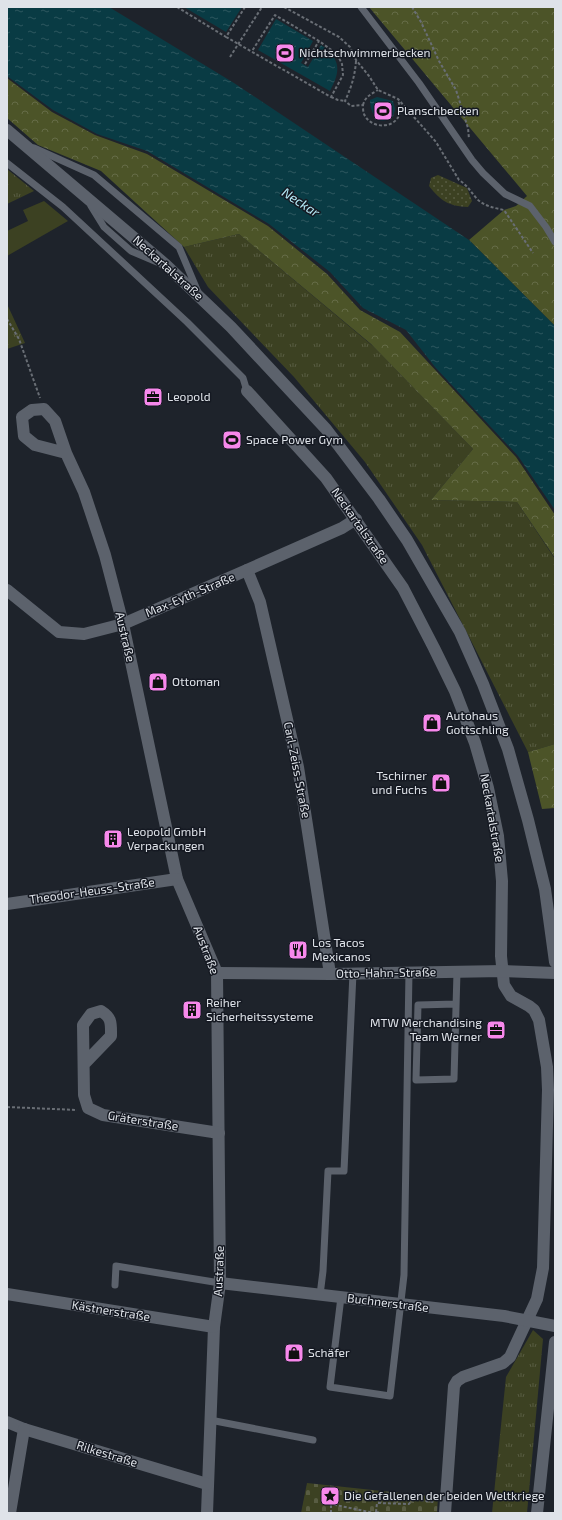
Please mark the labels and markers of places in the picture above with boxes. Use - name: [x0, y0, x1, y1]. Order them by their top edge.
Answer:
- sports icon: Nichtschwimmerbecken: [274, 42, 296, 64]
- place label: Nichtschwimmerbecken: [299, 45, 430, 59]
- sports icon: Planschbecken: [372, 100, 394, 122]
- place label: Planschbecken: [397, 103, 479, 117]
- office icon: Leopold: [142, 386, 164, 408]
- place label: Leopold: [167, 389, 211, 403]
- sports icon: Space Power Gym: [221, 429, 243, 451]
- place label: Space Power Gym: [246, 432, 343, 446]
- shop icon: Ottoman: [147, 671, 169, 693]
- place label: Ottoman: [172, 674, 220, 688]
- place label: Autohaus Gottschling: [446, 708, 509, 736]
- shop icon: Autohaus Gottschling: [421, 712, 443, 734]
- place label: Tschirner und Fuchs: [372, 768, 427, 796]
- shop icon: Tschirner und Fuchs: [430, 772, 452, 794]
- place label: Leopold GmbH Verpackungen: [127, 824, 206, 852]
- building icon: Leopold GmbH Verpackungen: [102, 828, 124, 850]
- place label: Los Tacos Mexicanos: [312, 935, 371, 963]
- restaurant icon: Los Tacos Mexicanos: [287, 939, 309, 961]
- place label: Reiher Sicherheitssysteme: [206, 995, 313, 1023]
- building icon: Reiher Sicherheitssysteme: [181, 999, 203, 1021]
- place label: MTW Merchandising Team Werner: [370, 1015, 482, 1043]
- office icon: MTW Merchandising Team Werner: [485, 1019, 507, 1041]
- shop icon: Schäfer: [283, 1342, 305, 1364]
- place label: Schäfer: [308, 1345, 350, 1359]
- place icon: Die Gefallenen der beiden Weltkriege: [319, 1485, 341, 1507]
- place label: Die Gefallenen der beiden Weltkriege: [344, 1488, 545, 1502]

